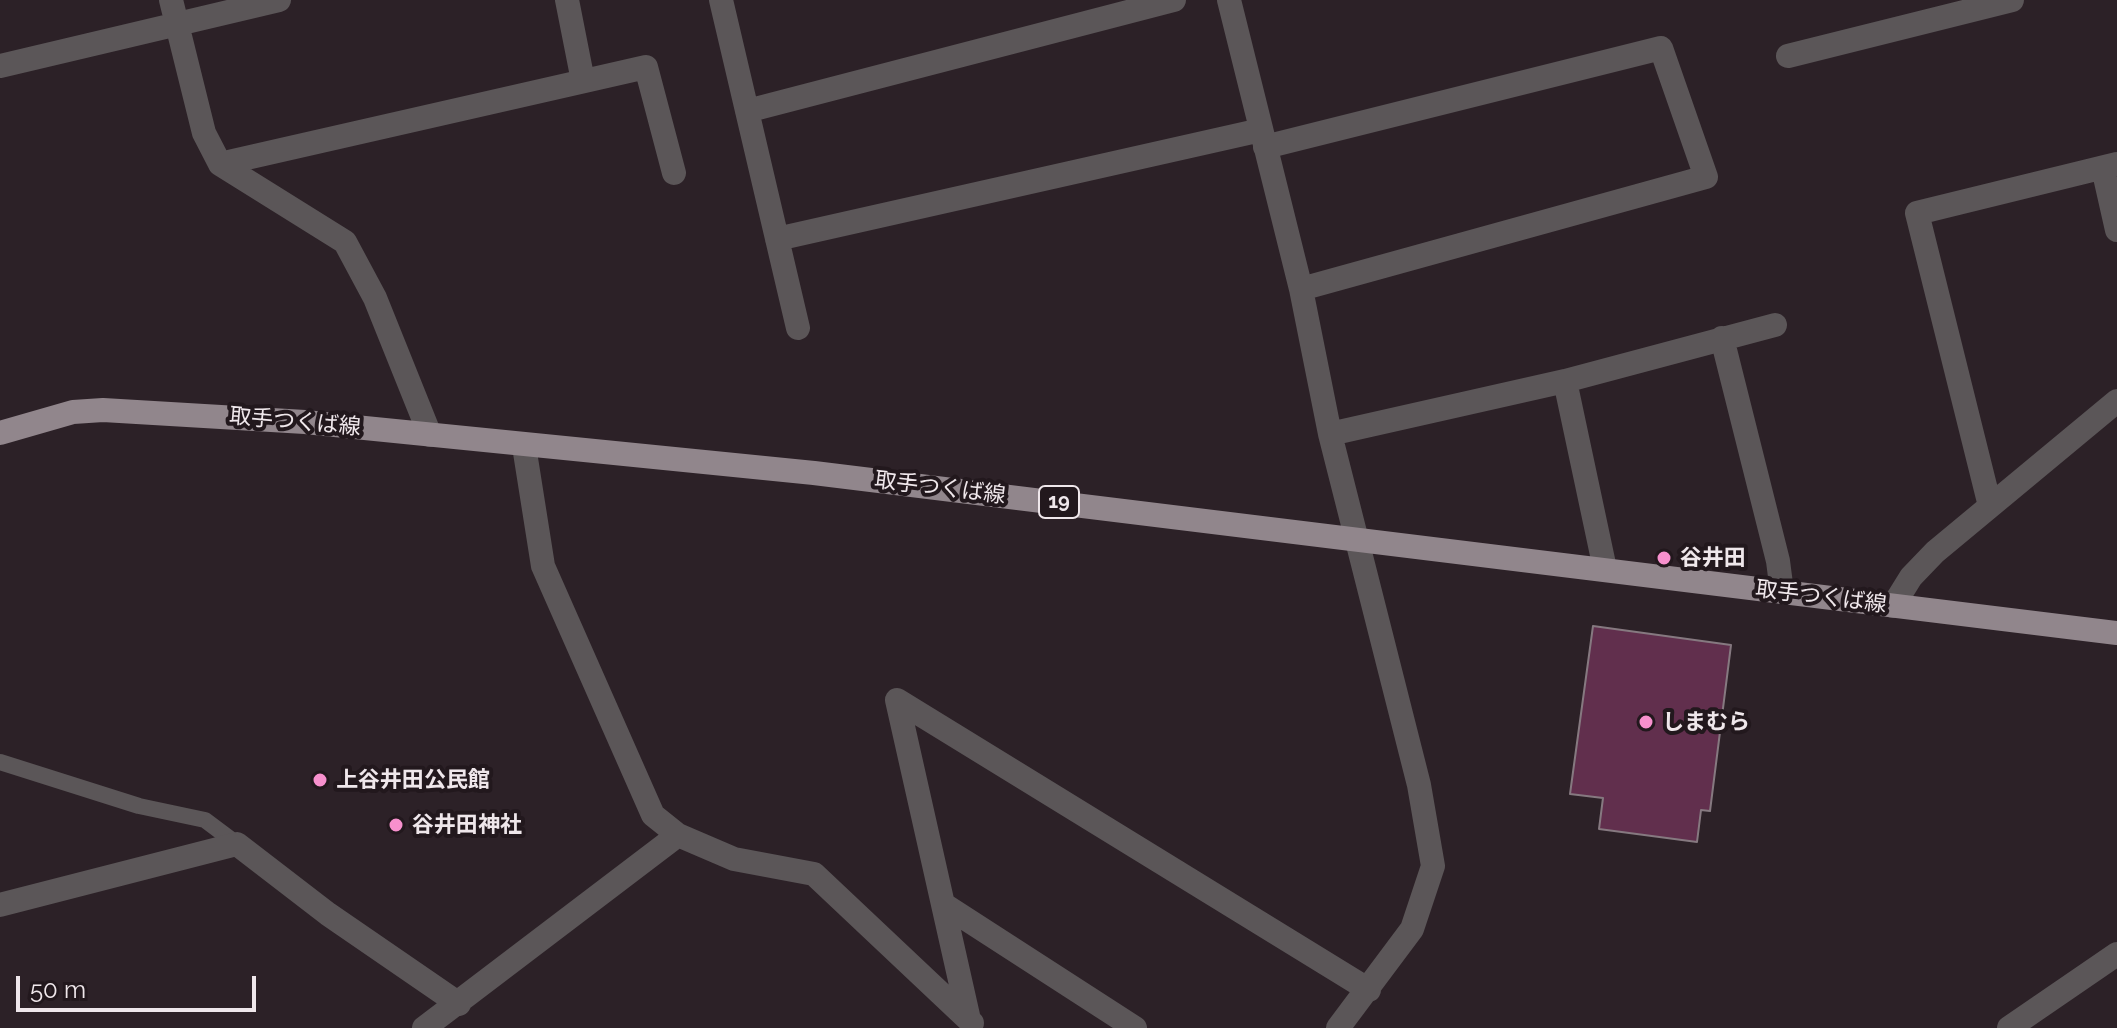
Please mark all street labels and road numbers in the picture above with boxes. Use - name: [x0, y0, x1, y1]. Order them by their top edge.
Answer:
- street label: 取手つくば線: [228, 403, 362, 441]
- street label: 取手つくば線: [873, 467, 1007, 509]
- road number: 19: [1039, 486, 1079, 518]
- street label: 取手つくば線: [1754, 576, 1888, 618]

